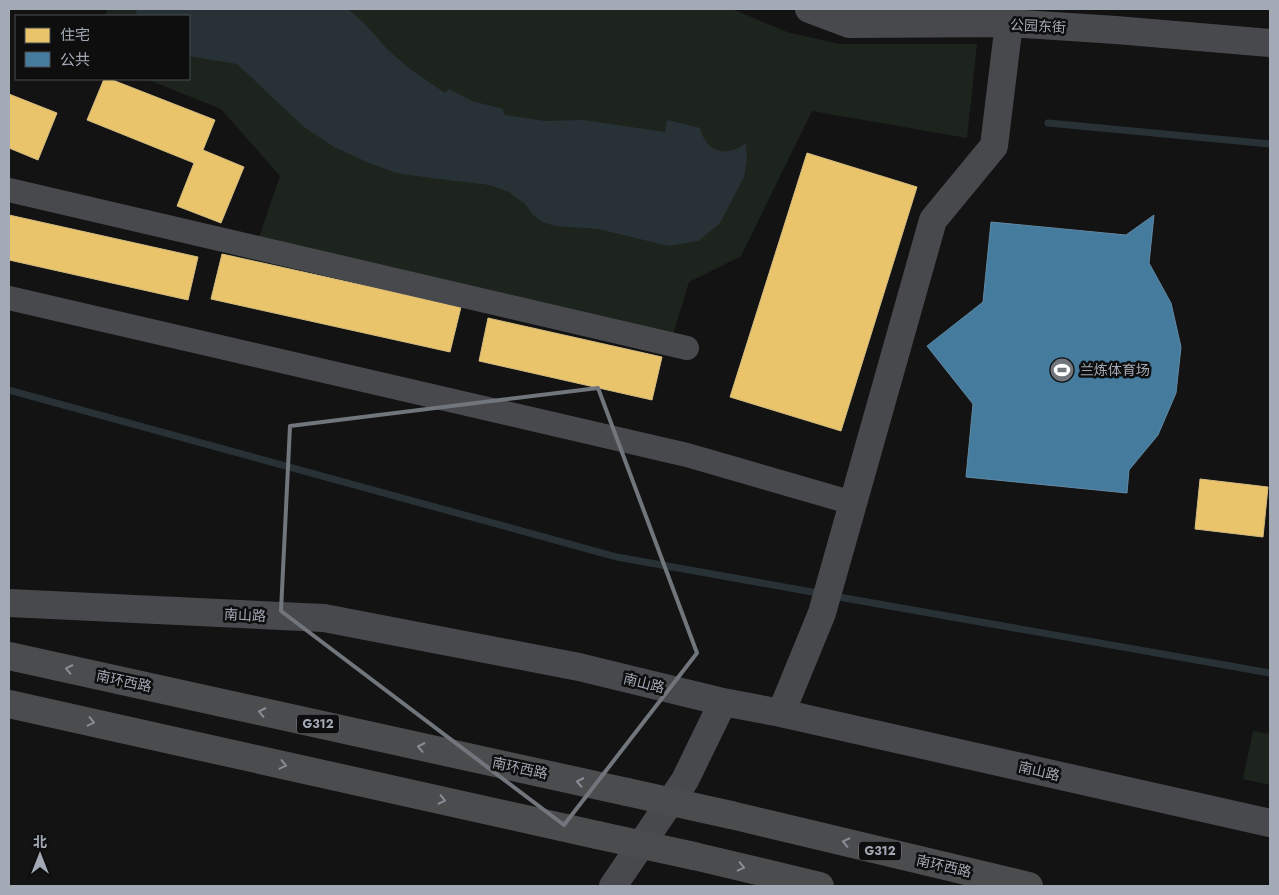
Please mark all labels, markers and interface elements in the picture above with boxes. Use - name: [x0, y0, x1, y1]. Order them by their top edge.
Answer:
- legend: [15, 15, 190, 80]
- street label: 公园东街: [1010, 15, 1066, 37]
- text: 住宅: [60, 24, 90, 46]
- text: 公共: [60, 49, 90, 71]
- sports icon: 兰炼体育场: [1049, 357, 1075, 383]
- place label: 兰炼体育场: [1080, 360, 1150, 380]
- street label: 南山路: [224, 604, 266, 626]
- one-way arrow: [65, 664, 74, 675]
- street label: 南环西路: [95, 665, 153, 697]
- street label: 南山路: [621, 668, 667, 698]
- one-way arrow: [258, 707, 267, 717]
- road number: G312: [297, 714, 339, 734]
- one-way arrow: [86, 716, 95, 727]
- one-way arrow: [417, 742, 425, 752]
- street label: 南环西路: [491, 752, 549, 784]
- street label: 南山路: [1016, 757, 1062, 785]
- one-way arrow: [279, 759, 288, 770]
- one-way arrow: [575, 777, 584, 788]
- one-way arrow: [437, 794, 446, 805]
- north arrow: [15, 830, 65, 880]
- text: 北: [33, 832, 47, 852]
- one-way arrow: [841, 837, 850, 848]
- road number: G312: [859, 841, 901, 860]
- street label: 南环西路: [914, 850, 974, 882]
- one-way arrow: [737, 861, 746, 872]

